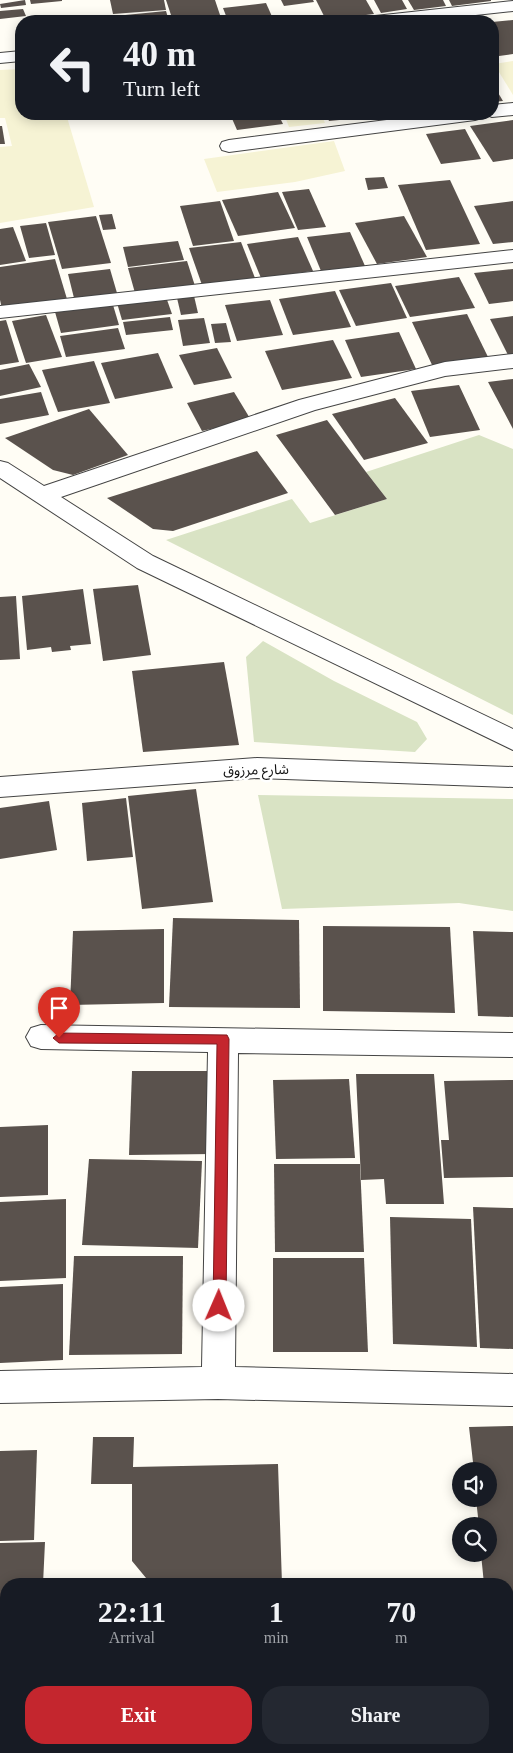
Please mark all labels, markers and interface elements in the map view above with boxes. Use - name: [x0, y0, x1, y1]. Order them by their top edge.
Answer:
- icon: left: [40, 35, 105, 100]
- text: 40 m: [123, 35, 196, 74]
- text: Turn left: [123, 76, 200, 101]
- street label: شارع مرزوق: [223, 762, 289, 781]
- pin: [38, 987, 80, 1038]
- icon: arrive: [45, 994, 73, 1022]
- position arrow: [192, 1279, 244, 1331]
- map controls: [452, 1462, 497, 1562]
- button: sound: [452, 1462, 497, 1507]
- button: search: [452, 1517, 497, 1562]
- text: 22:11: [98, 1595, 166, 1628]
- text: 1: [269, 1595, 284, 1628]
- text: 70: [386, 1595, 416, 1628]
- text: Arrival: [109, 1629, 155, 1646]
- text: min: [264, 1629, 289, 1646]
- text: m: [395, 1629, 408, 1646]
- button: Exit: [25, 1686, 252, 1744]
- button: Share: [262, 1686, 489, 1744]

